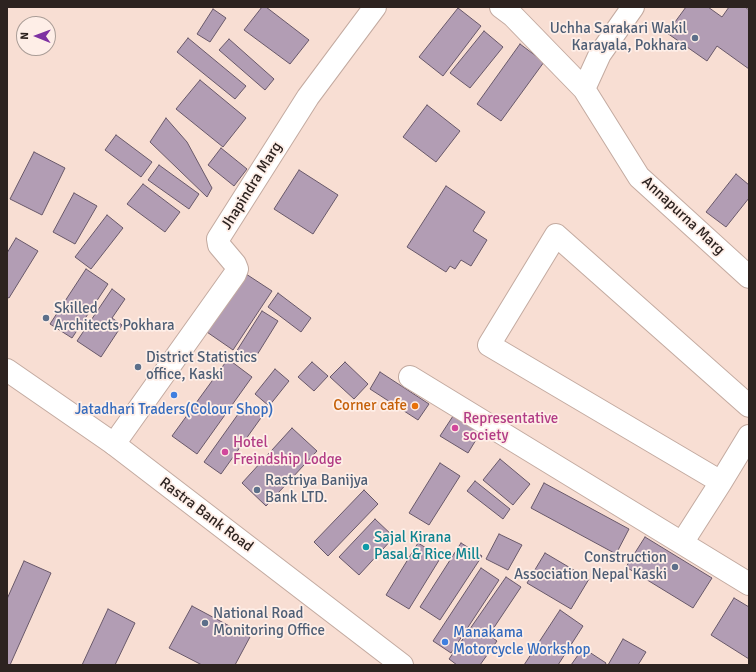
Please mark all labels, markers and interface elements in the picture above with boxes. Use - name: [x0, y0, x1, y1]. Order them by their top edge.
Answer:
- north arrow: [16, 16, 56, 56]
- place label: Uchha Sarakari Wakil Karayala, Pokhara: [550, 20, 687, 55]
- text: N: [18, 32, 31, 40]
- marker: Uchha Sarakari Wakil Karayala, Pokhara: [690, 33, 700, 43]
- street label: Jhapindra Marg: [218, 139, 286, 233]
- street label: Annapurna Marg: [638, 173, 728, 259]
- place label: Skilled Architects Pokhara: [54, 300, 175, 335]
- marker: Skilled Architects Pokhara: [41, 313, 51, 323]
- place label: District Statistics office, Kaski: [146, 349, 257, 384]
- marker: District Statistics office, Kaski: [133, 362, 143, 372]
- marker: Jatadhari Traders(Colour Shop): [169, 390, 179, 400]
- place label: Corner cafe: [333, 397, 407, 415]
- place label: Jatadhari Traders(Colour Shop): [75, 401, 273, 419]
- marker: Corner cafe: [410, 401, 420, 411]
- place label: Representative society: [463, 410, 558, 445]
- marker: Representative society: [450, 423, 460, 433]
- place label: Hotel Freindship Lodge: [233, 434, 342, 469]
- marker: Hotel Freindship Lodge: [220, 447, 230, 457]
- place label: Rastriya Banijya Bank LTD.: [265, 472, 368, 507]
- street label: Rastra Bank Road: [156, 474, 256, 556]
- marker: Rastriya Banijya Bank LTD.: [252, 485, 262, 495]
- place label: Sajal Kirana Pasal & Rice Mill: [374, 529, 480, 564]
- marker: Sajal Kirana Pasal & Rice Mill: [361, 542, 371, 552]
- place label: Construction Association Nepal Kaski: [514, 549, 667, 584]
- marker: Construction Association Nepal Kaski: [670, 562, 680, 572]
- place label: National Road Monitoring Office: [213, 605, 325, 640]
- marker: National Road Monitoring Office: [200, 618, 210, 628]
- place label: Manakama Motorcycle Workshop: [453, 624, 590, 659]
- marker: Manakama Motorcycle Workshop: [440, 637, 450, 647]

